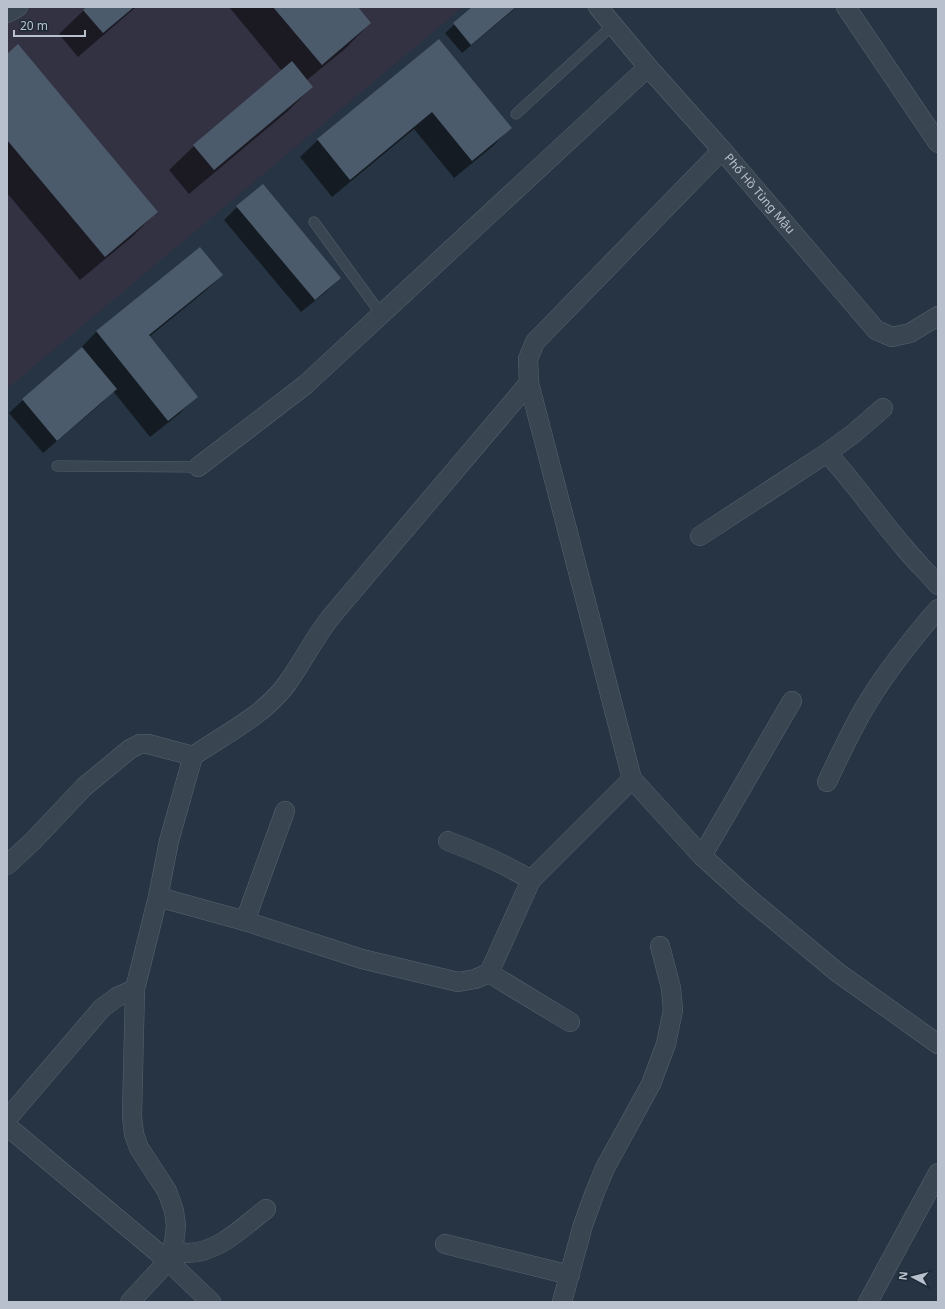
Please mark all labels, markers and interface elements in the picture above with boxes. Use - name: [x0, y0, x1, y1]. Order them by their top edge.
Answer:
- scale bar: [14, 12, 85, 38]
- text: 20 m: [20, 17, 48, 34]
- street label: Phố Hồ Tùng Mậu: [721, 150, 799, 237]
- north arrow: [893, 1257, 933, 1297]
- text: N: [895, 1270, 911, 1281]

